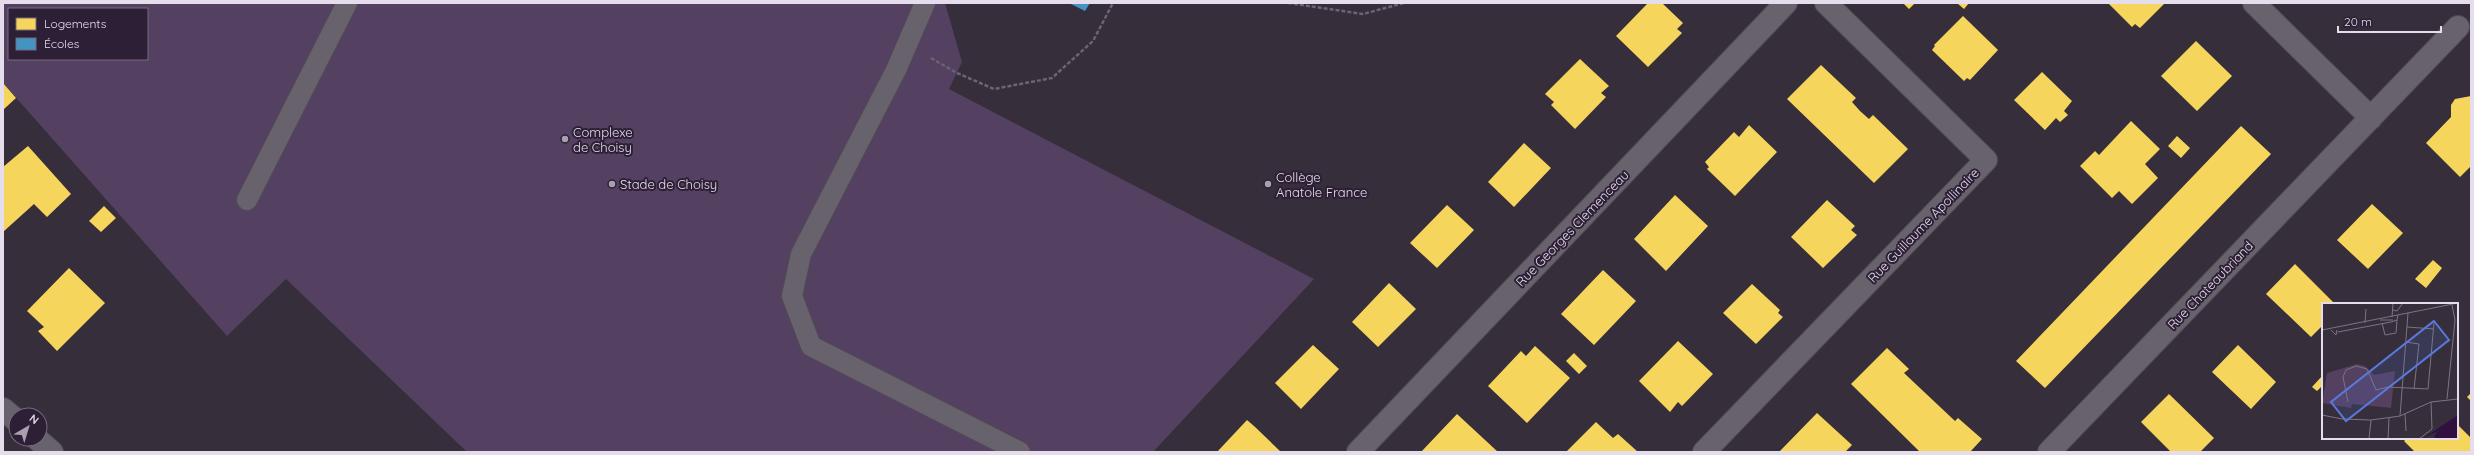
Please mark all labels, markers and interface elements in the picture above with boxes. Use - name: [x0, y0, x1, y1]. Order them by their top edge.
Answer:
- legend: [8, 8, 148, 60]
- scale bar: [2338, 8, 2441, 34]
- text: 20 m: [2344, 14, 2372, 29]
- text: Logements: [44, 16, 107, 31]
- text: Écoles: [44, 36, 80, 51]
- place label: Complexe de Choisy: [573, 124, 633, 155]
- marker: Complexe de Choisy: [560, 134, 570, 144]
- street label: Rue Guillaume Apollinaire: [1864, 164, 1982, 286]
- street label: Rue Georges Clemenceau: [1512, 167, 1632, 289]
- place label: Collège Anatole France: [1276, 169, 1367, 200]
- place label: Stade de Choisy: [620, 176, 717, 192]
- marker: Stade de Choisy: [607, 179, 617, 189]
- marker: Collège Anatole France: [1263, 179, 1273, 189]
- street label: Rue Chateaubriand: [2164, 238, 2256, 332]
- inset map: [2322, 303, 2458, 439]
- north arrow: [8, 407, 48, 447]
- text: N: [27, 411, 42, 427]

